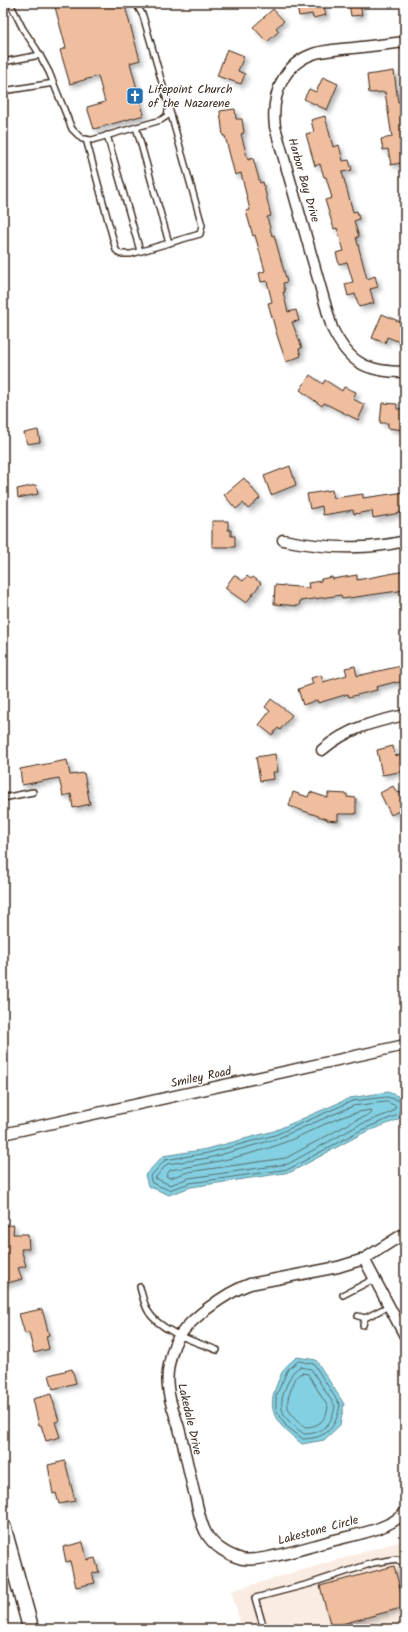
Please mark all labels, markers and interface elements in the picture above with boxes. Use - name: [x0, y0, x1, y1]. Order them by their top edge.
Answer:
- place label: Lifepoint Church of the Nazarene: [148, 80, 232, 113]
- church icon: Lifepoint Church of the Nazarene: [125, 86, 145, 106]
- street label: Harbor Bay Drive: [282, 136, 325, 225]
- street label: Smiley Road: [169, 1062, 234, 1093]
- street label: Lakedale Drive: [172, 1381, 207, 1457]
- street label: Lakestone Circle: [276, 1510, 361, 1550]

